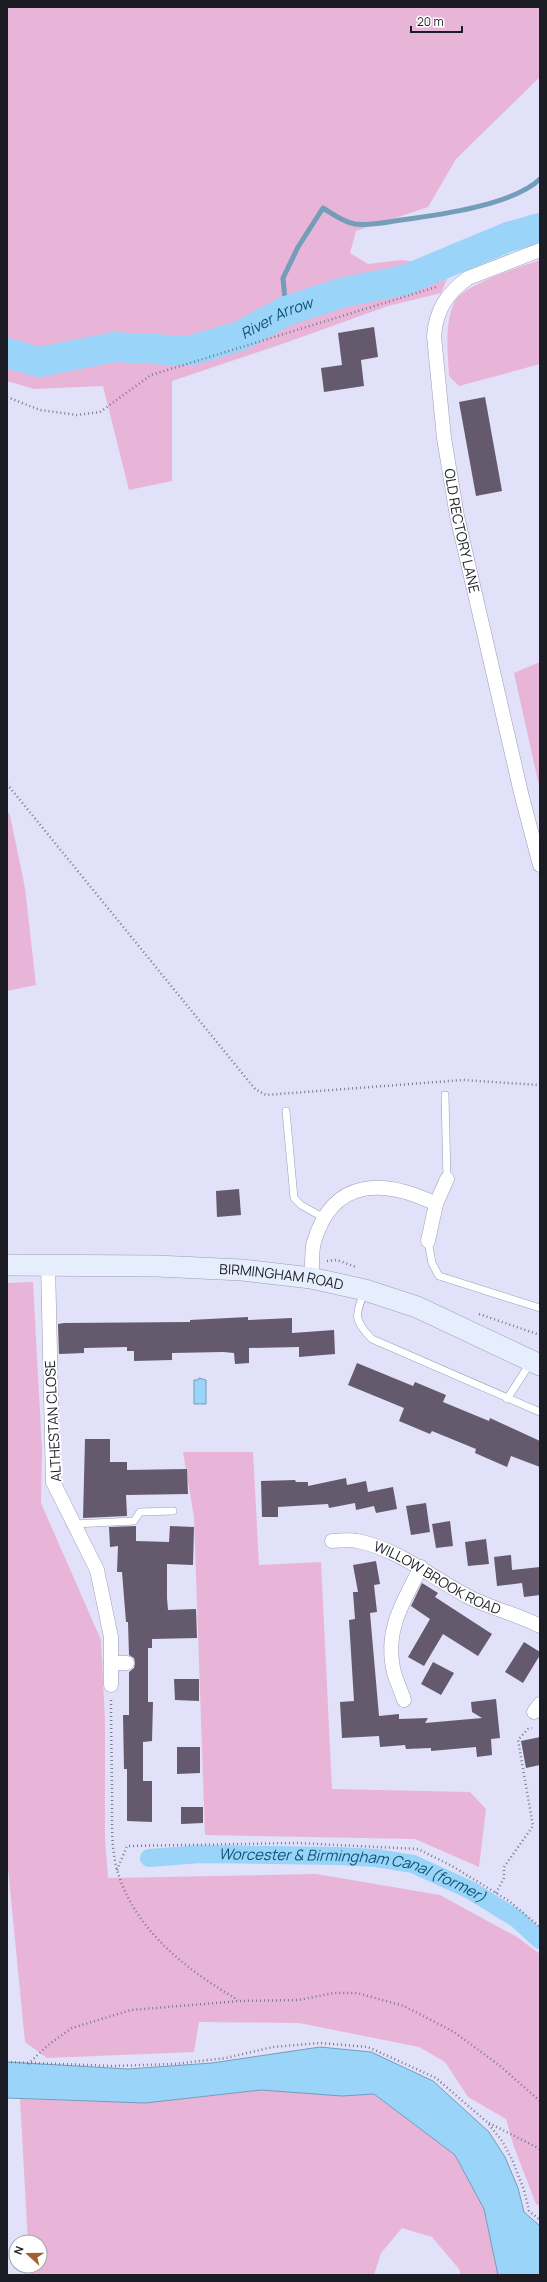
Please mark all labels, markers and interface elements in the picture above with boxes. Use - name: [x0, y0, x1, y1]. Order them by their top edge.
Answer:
- scale bar: [411, 8, 462, 34]
- text: 20 m: [417, 13, 444, 30]
- water label: River Arrow: [237, 291, 318, 344]
- street label: OLD RECTORY LANE: [440, 467, 485, 595]
- street label: BIRMINGHAM ROAD: [219, 1259, 345, 1294]
- street label: ALTHESTAN CLOSE: [40, 1360, 65, 1482]
- street label: WILLOW BROOK ROAD: [371, 1536, 504, 1618]
- water label: Worcester & Birmingham Canal (former): [218, 1843, 490, 1907]
- north arrow: [8, 2234, 48, 2274]
- text: N: [10, 2244, 27, 2257]

